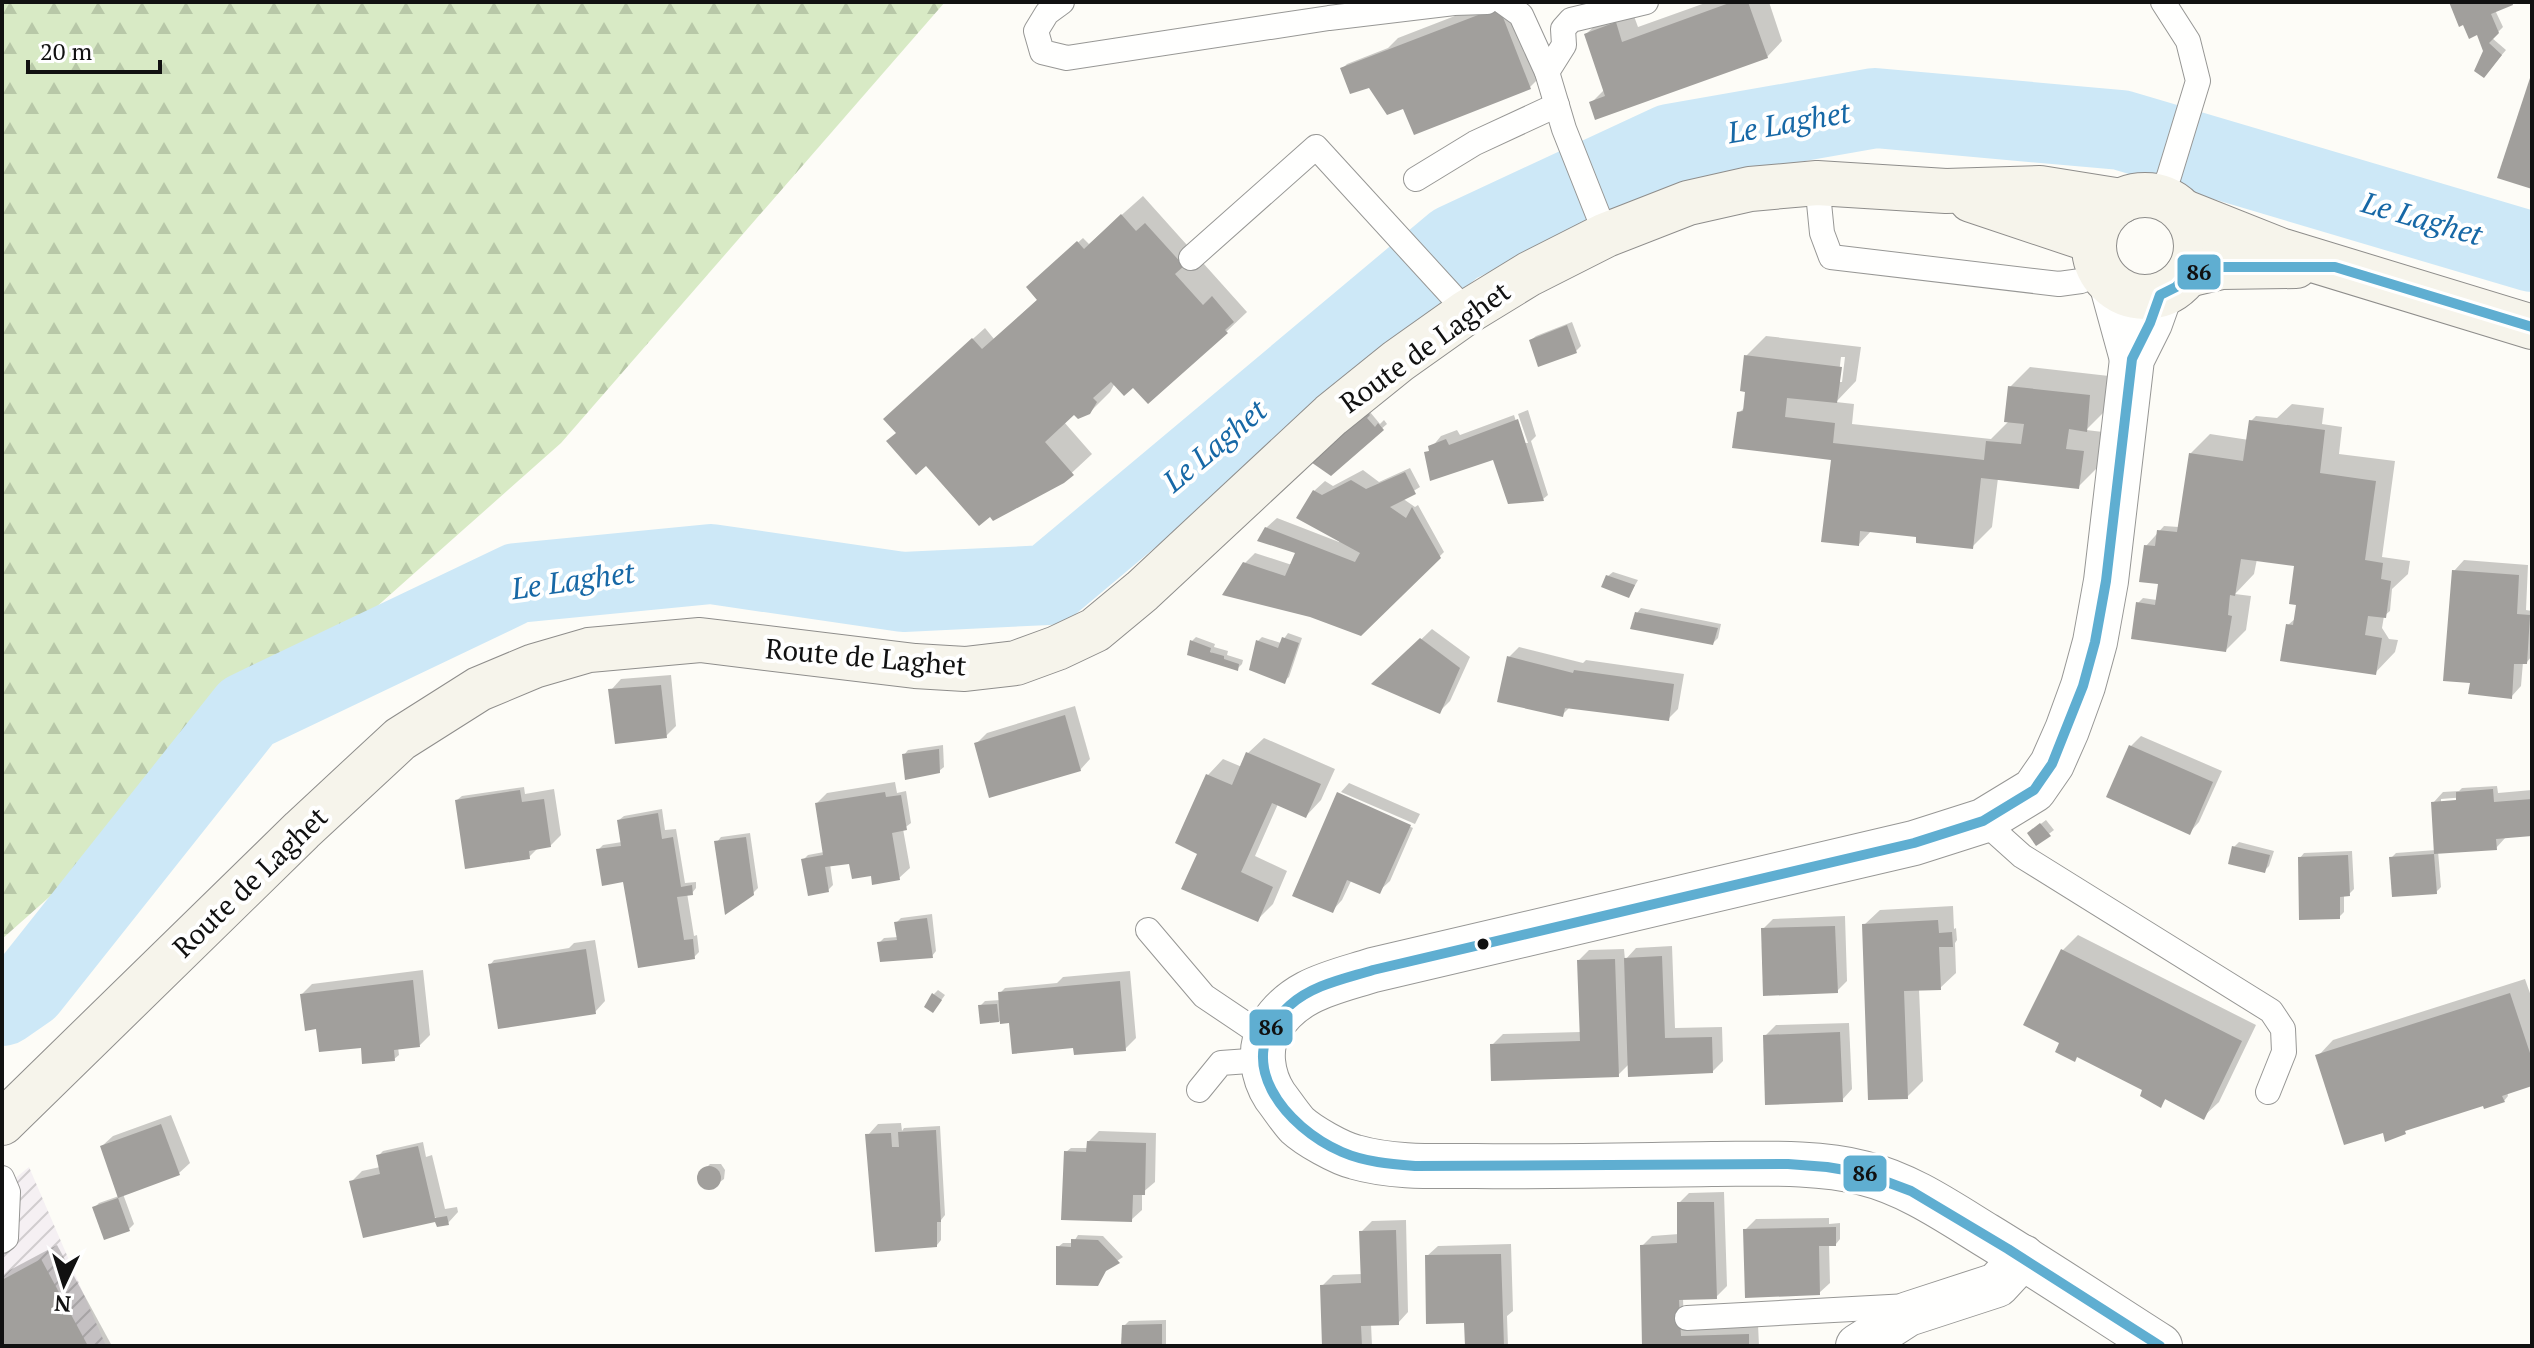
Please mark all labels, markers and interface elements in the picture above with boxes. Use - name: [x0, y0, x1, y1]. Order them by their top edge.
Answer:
- scale bar: [28, 24, 160, 74]
- text: 20 m: [40, 35, 92, 67]
- water label: Le Laghet: [1723, 91, 1854, 153]
- water label: Le Laghet: [2356, 181, 2488, 255]
- line badge: 86: [2176, 253, 2222, 291]
- text: 86: [2187, 257, 2211, 286]
- street label: Route de Laghet: [1332, 272, 1518, 421]
- water label: Le Laghet: [1153, 390, 1275, 501]
- water label: Le Laghet: [508, 551, 638, 609]
- street label: Route de Laghet: [764, 629, 969, 684]
- street label: Route de Laghet: [164, 798, 335, 965]
- unlabelled marker: [1475, 936, 1491, 952]
- line badge: 86: [1248, 1008, 1294, 1047]
- text: 86: [1259, 1012, 1283, 1041]
- line badge: 86: [1842, 1154, 1888, 1193]
- text: 86: [1853, 1158, 1877, 1187]
- north arrow: [24, 1244, 104, 1324]
- text: N: [53, 1289, 72, 1319]

